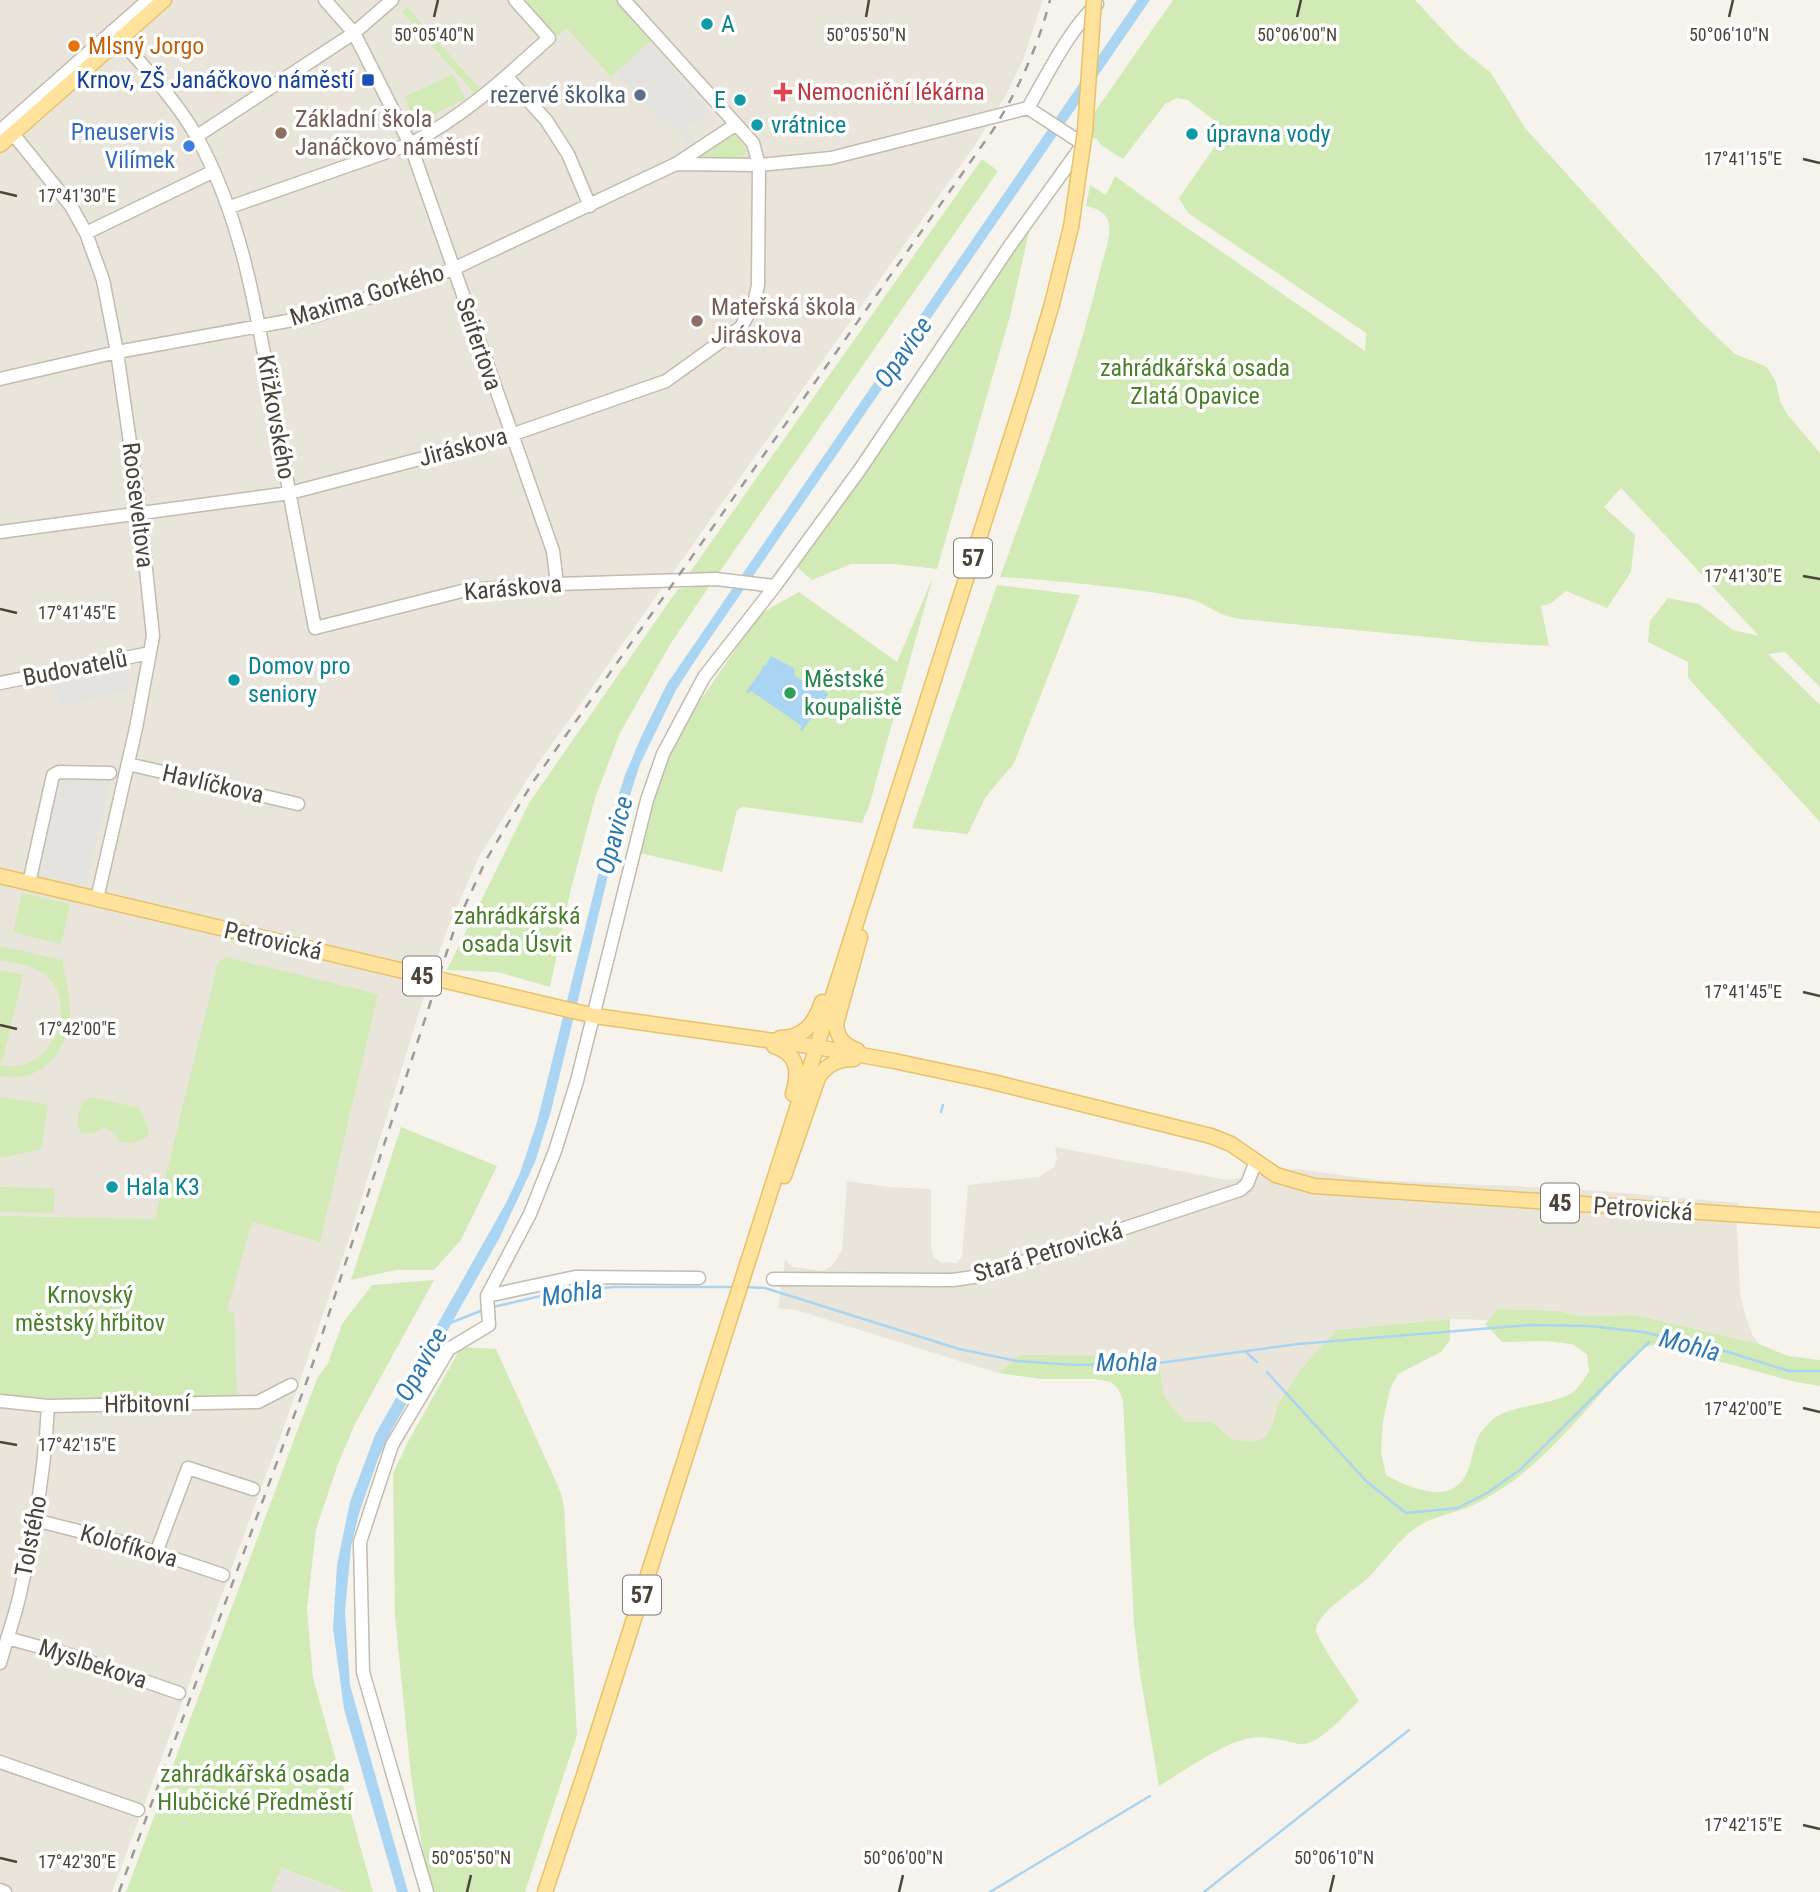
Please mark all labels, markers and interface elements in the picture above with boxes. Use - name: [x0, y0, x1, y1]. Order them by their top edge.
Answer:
- place label: A: [721, 10, 735, 38]
- marker: A: [699, 16, 715, 32]
- text: 50°05'40"N: [394, 24, 474, 45]
- text: 50°05'50"N: [826, 24, 906, 45]
- text: 50°06'00"N: [1257, 24, 1337, 45]
- text: 50°06'10"N: [1689, 24, 1769, 45]
- place label: Mlsný Jorgo: [88, 32, 204, 60]
- marker: Mlsný Jorgo: [66, 38, 82, 54]
- place label: Krnov, ZŠ Janáčkovo náměstí: [77, 66, 355, 94]
- marker: Krnov, ZŠ Janáčkovo náměstí: [360, 72, 376, 88]
- place label: Nemocniční lékárna: [797, 78, 985, 106]
- place label: rezervé školka: [490, 81, 626, 109]
- marker: Nemocniční lékárna: [775, 84, 791, 100]
- place label: E: [714, 86, 726, 114]
- marker: rezervé školka: [632, 87, 648, 103]
- marker: E: [732, 92, 748, 108]
- place label: Základní škola Janáčkovo náměstí: [295, 105, 480, 161]
- place label: vrátnice: [771, 111, 846, 139]
- marker: vrátnice: [749, 117, 765, 133]
- place label: Pneuservis Vilímek: [71, 118, 175, 174]
- place label: úpravna vody: [1206, 120, 1331, 148]
- marker: Základní škola Janáčkovo náměstí: [273, 125, 289, 141]
- marker: úpravna vody: [1184, 126, 1200, 142]
- marker: Pneuservis Vilímek: [181, 138, 197, 154]
- text: 17°41'15"E: [1704, 148, 1782, 169]
- text: 17°41'30"E: [38, 185, 116, 206]
- street label: Maxima Gorkého: [287, 258, 447, 332]
- place label: Mateřská škola Jiráskova: [711, 293, 856, 349]
- street label: Seifertova: [450, 294, 508, 394]
- water label: Opavice: [868, 311, 938, 393]
- marker: Mateřská škola Jiráskova: [689, 313, 705, 329]
- street label: Křižkovského: [251, 353, 301, 481]
- park label: zahrádkářská osada Zlatá Opavice: [1100, 354, 1290, 410]
- street label: Jiráskova: [416, 422, 510, 472]
- street label: Rooseveltova: [116, 441, 160, 569]
- road number: 57: [954, 538, 992, 578]
- text: 17°41'30"E: [1704, 565, 1782, 586]
- street label: Karáskova: [463, 570, 563, 606]
- text: 17°41'45"E: [38, 602, 116, 623]
- street label: Budovatelů: [21, 644, 129, 692]
- place label: Domov pro seniory: [248, 652, 350, 708]
- place label: Městské koupaliště: [804, 665, 902, 721]
- marker: Domov pro seniory: [226, 672, 242, 688]
- marker: Městské koupaliště: [782, 685, 798, 701]
- street label: Havlíčkova: [160, 759, 266, 809]
- water label: Opavice: [589, 793, 639, 877]
- park label: zahrádkářská osada Úsvit: [454, 902, 580, 958]
- street label: Petrovická: [221, 916, 325, 966]
- road number: 45: [403, 956, 441, 995]
- text: 17°41'45"E: [1704, 981, 1782, 1002]
- text: 17°42'00"E: [38, 1018, 116, 1039]
- place label: Hala K3: [126, 1173, 200, 1201]
- marker: Hala K3: [104, 1179, 120, 1195]
- road number: 45: [1541, 1184, 1579, 1222]
- street label: Petrovická: [1592, 1192, 1694, 1226]
- street label: Stará Petrovická: [970, 1216, 1126, 1288]
- water label: Mohla: [539, 1274, 605, 1312]
- park label: Krnovský městský hřbitov: [15, 1281, 165, 1337]
- water label: Opavice: [389, 1322, 453, 1406]
- water label: Mohla: [1656, 1323, 1724, 1367]
- water label: Mohla: [1096, 1347, 1158, 1377]
- street label: Hřbitovní: [104, 1389, 191, 1419]
- text: 17°42'00"E: [1704, 1398, 1782, 1419]
- text: 17°42'15"E: [38, 1434, 116, 1455]
- street label: Tolstého: [9, 1493, 53, 1579]
- street label: Kolofíkova: [77, 1519, 181, 1573]
- road number: 57: [623, 1576, 661, 1614]
- street label: Myslbekova: [35, 1633, 151, 1695]
- park label: zahrádkářská osada Hlubčické Předměstí: [157, 1760, 354, 1816]
- text: 17°42'15"E: [1704, 1814, 1782, 1835]
- text: 50°05'50"N: [431, 1847, 511, 1868]
- text: 50°06'00"N: [863, 1847, 943, 1868]
- text: 50°06'10"N: [1294, 1847, 1374, 1868]
- text: 17°42'30"E: [38, 1851, 116, 1872]

